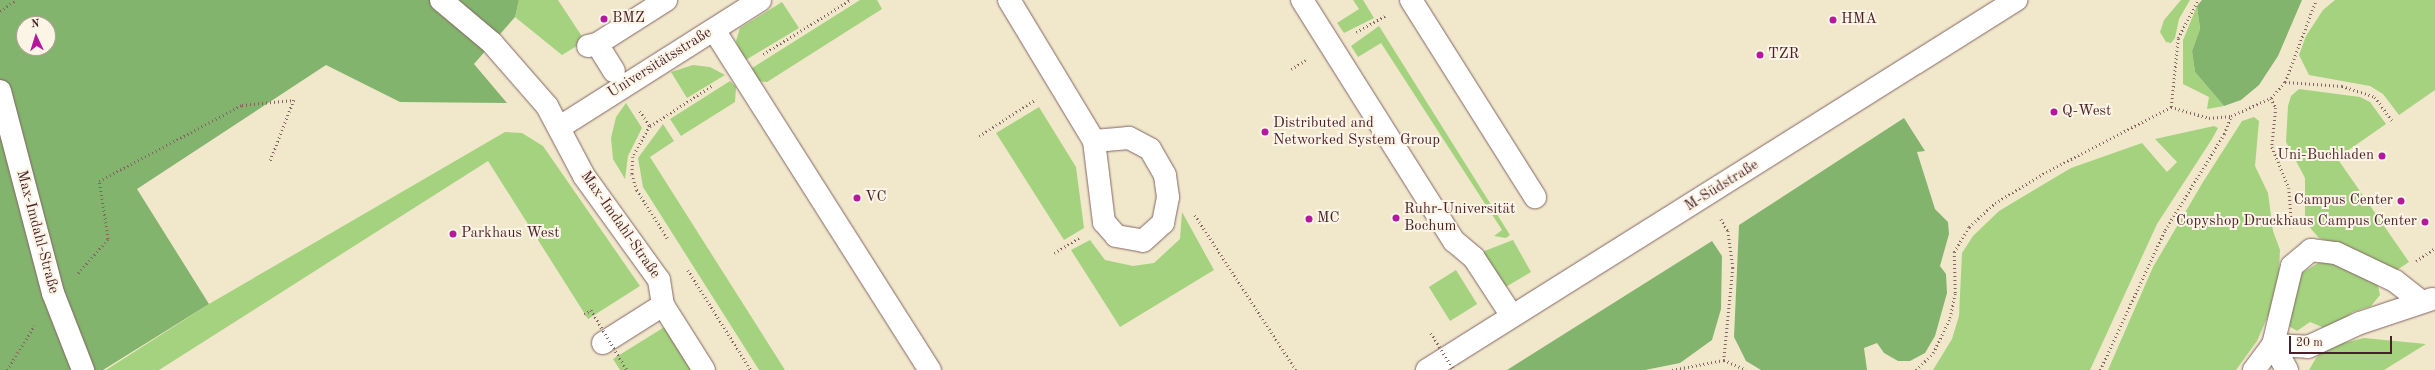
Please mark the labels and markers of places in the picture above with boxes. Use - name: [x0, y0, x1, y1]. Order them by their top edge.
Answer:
- place label: BMZ: [612, 10, 645, 28]
- place label: HMA: [1841, 11, 1877, 29]
- marker: BMZ: [599, 14, 609, 24]
- marker: HMA: [1828, 15, 1838, 25]
- place label: TZR: [1768, 46, 1799, 64]
- marker: TZR: [1755, 50, 1765, 60]
- place label: Q-West: [2062, 103, 2111, 121]
- marker: Q-West: [2049, 107, 2059, 117]
- place label: Distributed and Networked System Group: [1273, 114, 1440, 149]
- marker: Distributed and Networked System Group: [1260, 127, 1270, 137]
- place label: Uni-Buchladen: [2277, 147, 2374, 165]
- marker: Uni-Buchladen: [2377, 151, 2387, 161]
- place label: VC: [865, 189, 887, 207]
- place label: Campus Center: [2294, 192, 2393, 210]
- marker: VC: [852, 193, 862, 203]
- marker: Campus Center: [2396, 196, 2406, 206]
- place label: Ruhr-Universität Bochum: [1404, 200, 1515, 235]
- place label: MC: [1317, 210, 1340, 228]
- marker: Ruhr-Universität Bochum: [1391, 213, 1401, 223]
- place label: Copyshop Druckhaus Campus Center: [2176, 213, 2417, 231]
- marker: MC: [1304, 214, 1314, 224]
- marker: Copyshop Druckhaus Campus Center: [2420, 217, 2430, 227]
- place label: Parkhaus West: [461, 225, 559, 243]
- marker: Parkhaus West: [448, 229, 458, 239]

